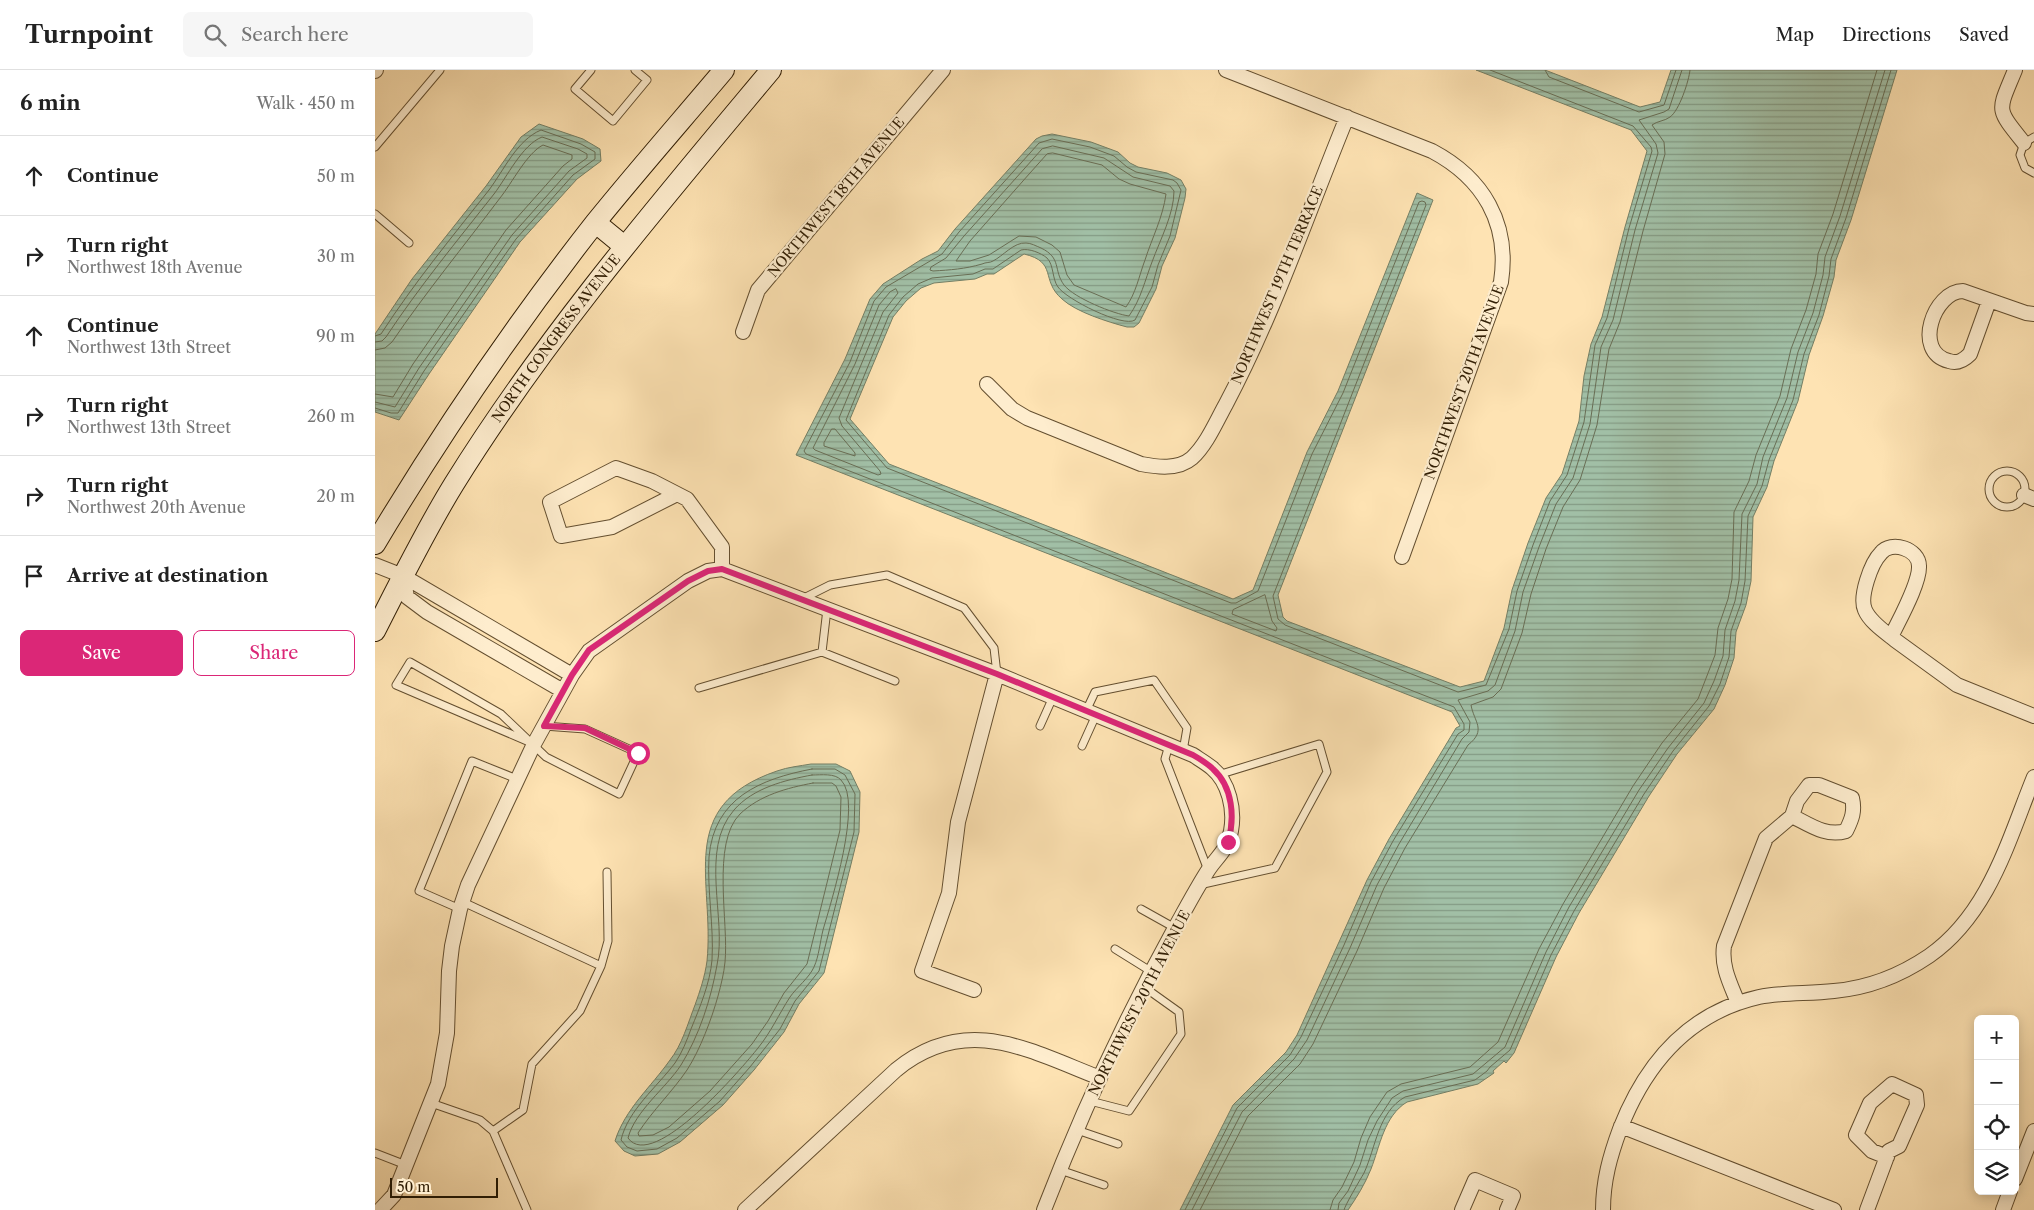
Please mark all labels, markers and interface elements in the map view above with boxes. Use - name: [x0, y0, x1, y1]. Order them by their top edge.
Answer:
- search box: [183, 12, 533, 57]
- text: Turnpoint: [25, 20, 153, 49]
- icon: search: [201, 21, 229, 49]
- text: Search here: [241, 23, 349, 46]
- text: Map: [1775, 24, 1814, 46]
- text: Directions: [1842, 24, 1931, 46]
- text: Saved: [1959, 24, 2009, 46]
- text: 6 min: [20, 90, 81, 115]
- text: Walk · 450 m: [257, 93, 355, 113]
- street label: NORTHWEST 18TH AVENUE: [764, 113, 908, 281]
- icon: ahead: [20, 162, 48, 190]
- text: Continue: [67, 164, 159, 187]
- text: 50 m: [317, 166, 355, 186]
- street label: NORTHWEST 19TH TERRACE: [1227, 183, 1327, 387]
- text: Turn right: [67, 234, 168, 257]
- icon: right: [20, 242, 48, 270]
- text: 30 m: [317, 246, 355, 266]
- street label: NORTH CONGRESS AVENUE: [488, 250, 624, 426]
- text: Northwest 18th Avenue: [67, 257, 243, 277]
- street label: NORTHWEST 20TH AVENUE: [1420, 282, 1508, 482]
- text: Continue: [67, 314, 159, 337]
- icon: ahead: [20, 322, 48, 350]
- text: 90 m: [316, 326, 355, 346]
- text: Northwest 13th Street: [67, 337, 231, 357]
- text: Turn right: [67, 394, 168, 417]
- icon: right: [20, 402, 48, 430]
- text: 260 m: [307, 406, 355, 426]
- text: Northwest 13th Street: [67, 417, 231, 437]
- text: Turn right: [67, 474, 168, 497]
- icon: right: [20, 482, 48, 510]
- text: 20 m: [316, 486, 355, 506]
- text: Northwest 20th Avenue: [67, 497, 246, 517]
- icon: arrive: [20, 562, 48, 590]
- text: Arrive at destination: [67, 564, 268, 587]
- button: Save: [20, 630, 183, 676]
- button: Share: [193, 630, 355, 676]
- route start: [627, 742, 650, 765]
- route end: [1217, 831, 1240, 854]
- street label: NORTHWEST 20TH AVENUE: [1084, 907, 1194, 1099]
- map controls: [1974, 1015, 2019, 1195]
- button: +: [1974, 1015, 2019, 1060]
- button: −: [1974, 1060, 2019, 1105]
- button: locate: [1974, 1105, 2019, 1150]
- button: layers: [1974, 1150, 2019, 1195]
- scale bar: [390, 1175, 497, 1198]
- text: 50 m: [397, 1178, 430, 1196]

